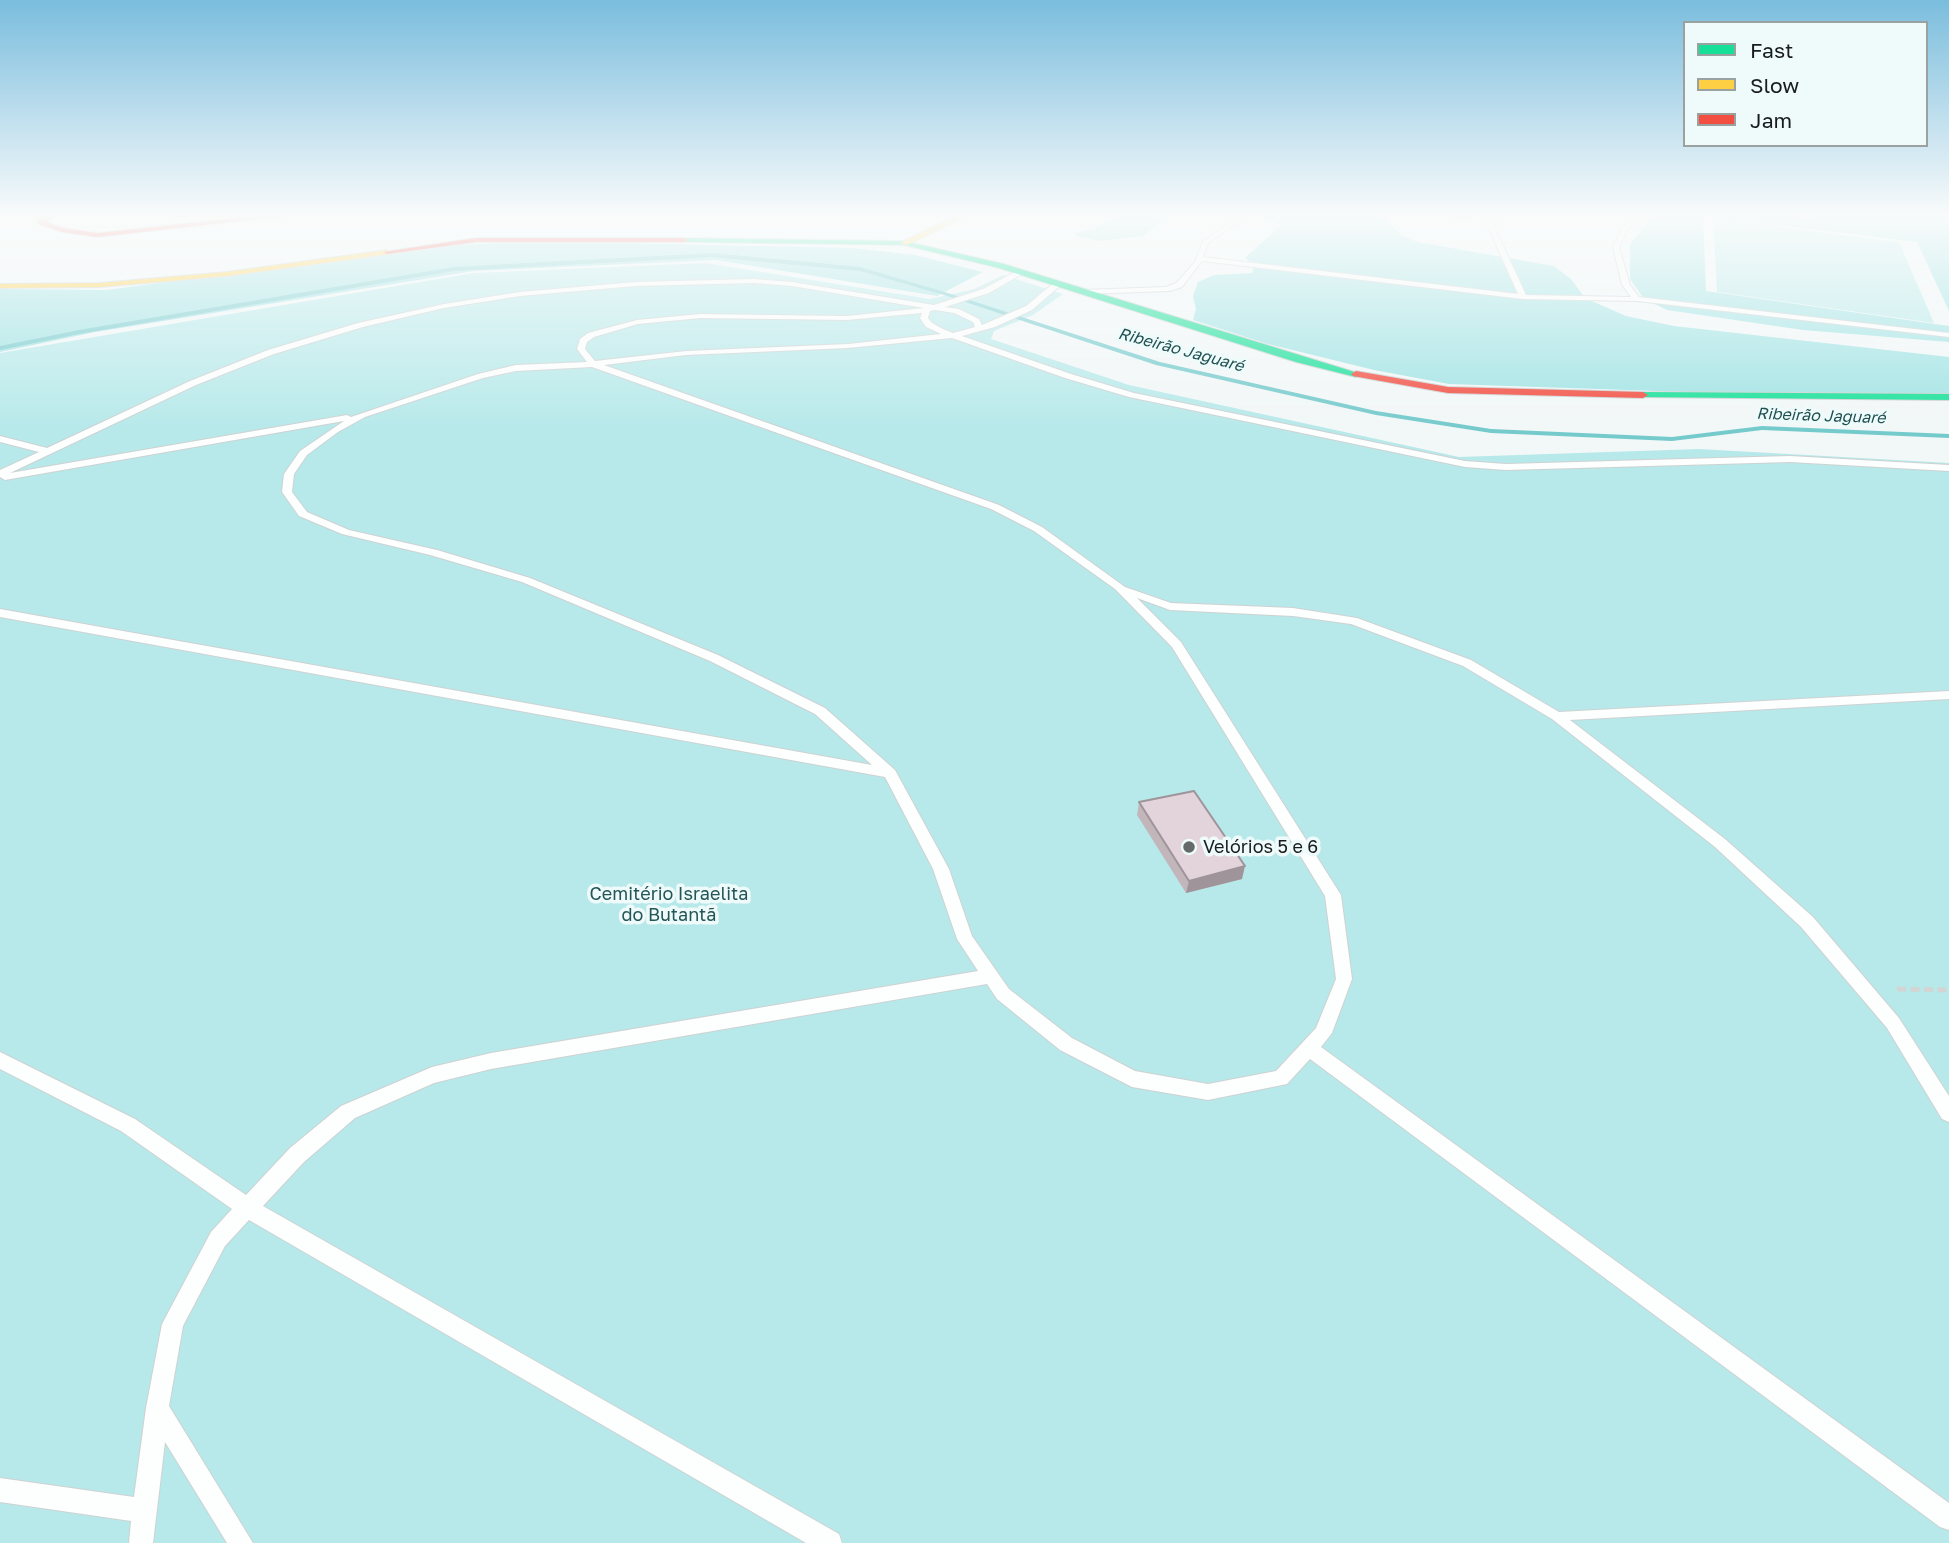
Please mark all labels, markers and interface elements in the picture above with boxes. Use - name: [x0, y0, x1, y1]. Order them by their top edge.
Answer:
- legend: [1683, 21, 1928, 147]
- text: Fast: [1750, 37, 1793, 63]
- text: Slow: [1750, 72, 1799, 98]
- text: Jam: [1750, 107, 1792, 133]
- water label: Ribeirão Jaguaré: [1116, 324, 1246, 376]
- water label: Ribeirão Jaguaré: [1756, 404, 1886, 428]
- place label: Velórios 5 e 6: [1203, 836, 1318, 858]
- marker: Velórios 5 e 6: [1181, 839, 1197, 855]
- park label: Cemitério Israelita do Butantã: [590, 883, 748, 926]

